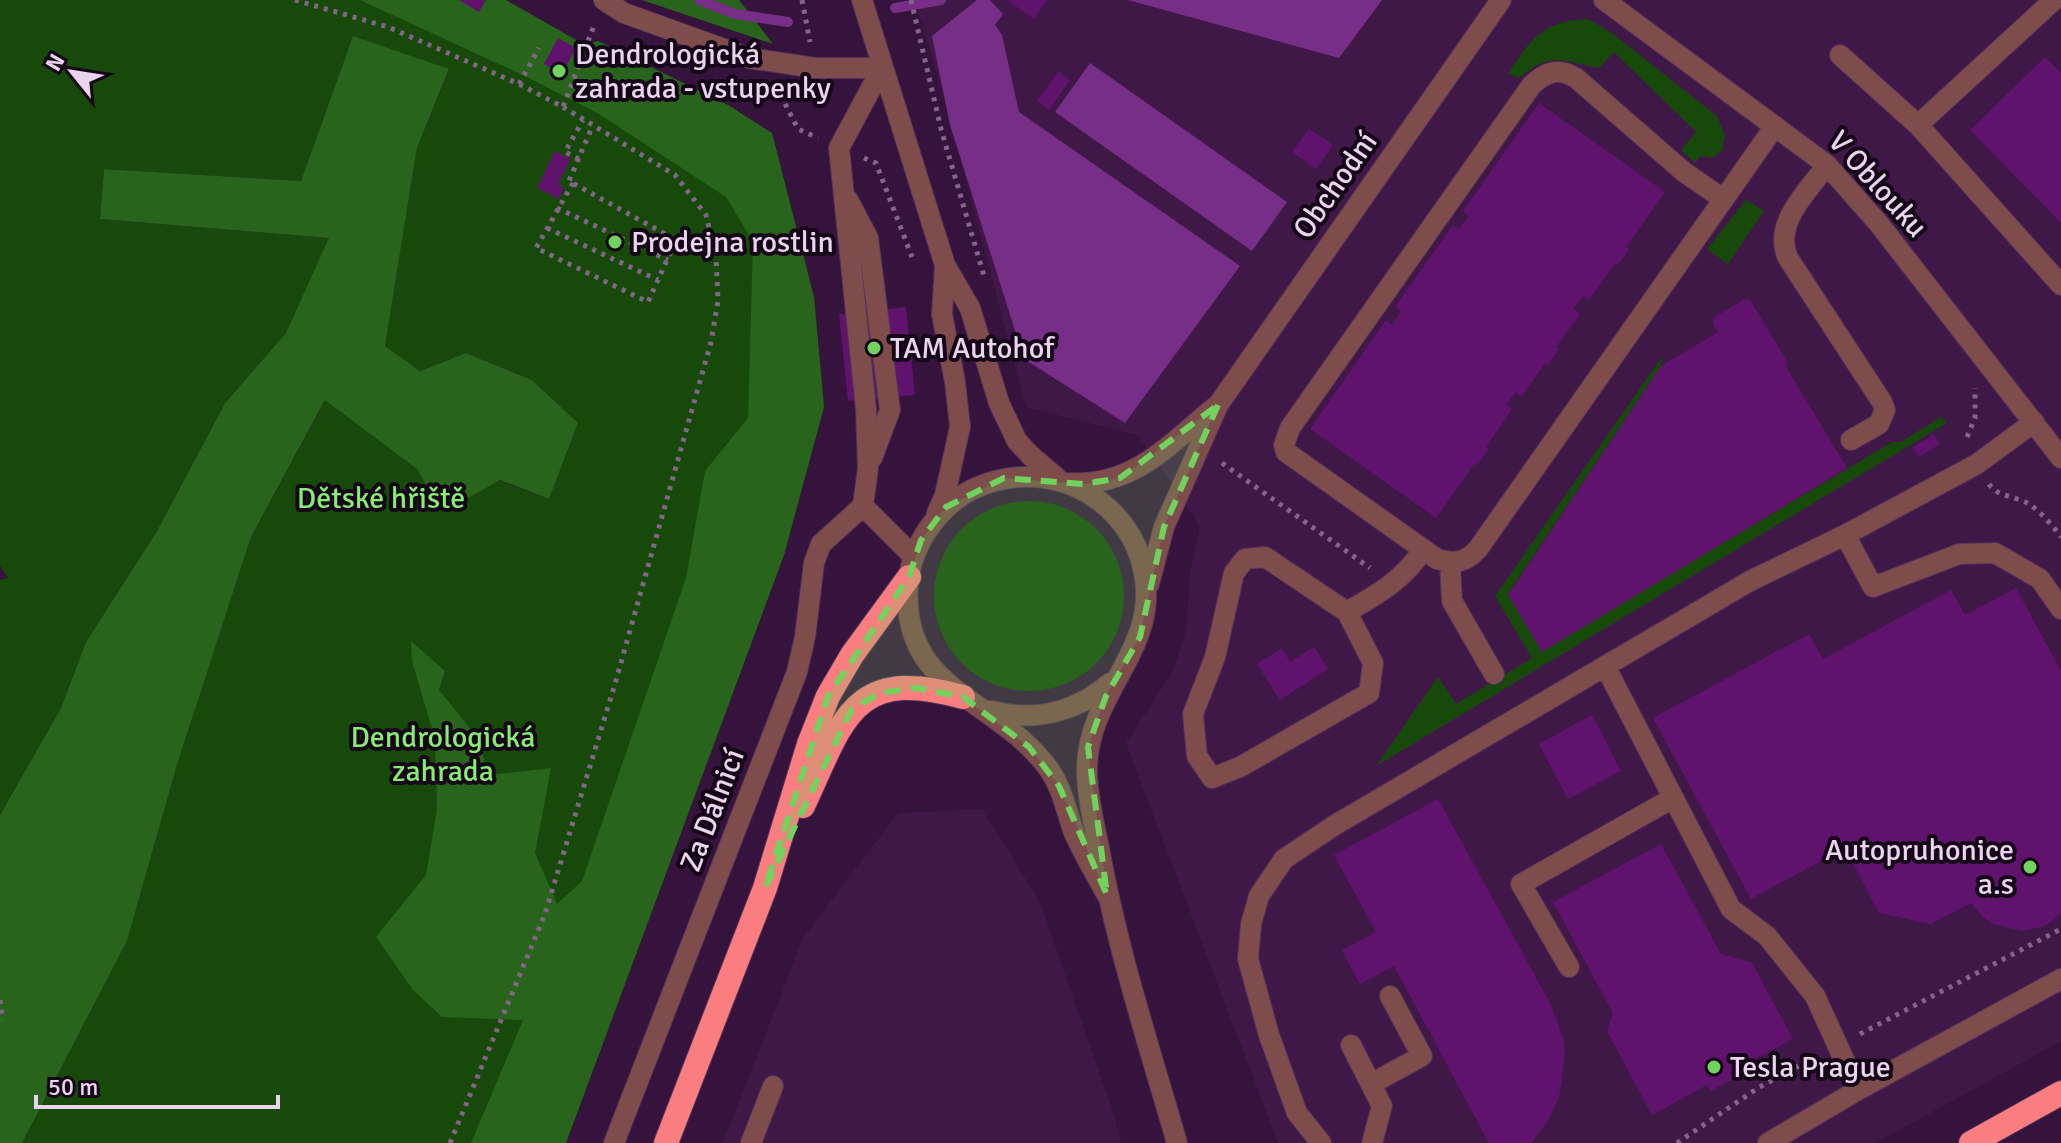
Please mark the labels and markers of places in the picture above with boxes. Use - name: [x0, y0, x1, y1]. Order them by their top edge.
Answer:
- place label: Dendrologická zahrada - vstupenky: [575, 36, 831, 107]
- marker: Dendrologická zahrada - vstupenky: [550, 62, 568, 80]
- place label: Prodejna rostlin: [631, 224, 834, 261]
- marker: Prodejna rostlin: [606, 233, 624, 251]
- place label: TAM Autohof: [890, 330, 1056, 367]
- marker: TAM Autohof: [865, 339, 883, 357]
- place label: Autopruhonice a.s: [1825, 832, 2014, 903]
- marker: Autopruhonice a.s: [2021, 858, 2039, 876]
- place label: Tesla Prague: [1730, 1049, 1891, 1086]
- marker: Tesla Prague: [1705, 1058, 1723, 1076]

